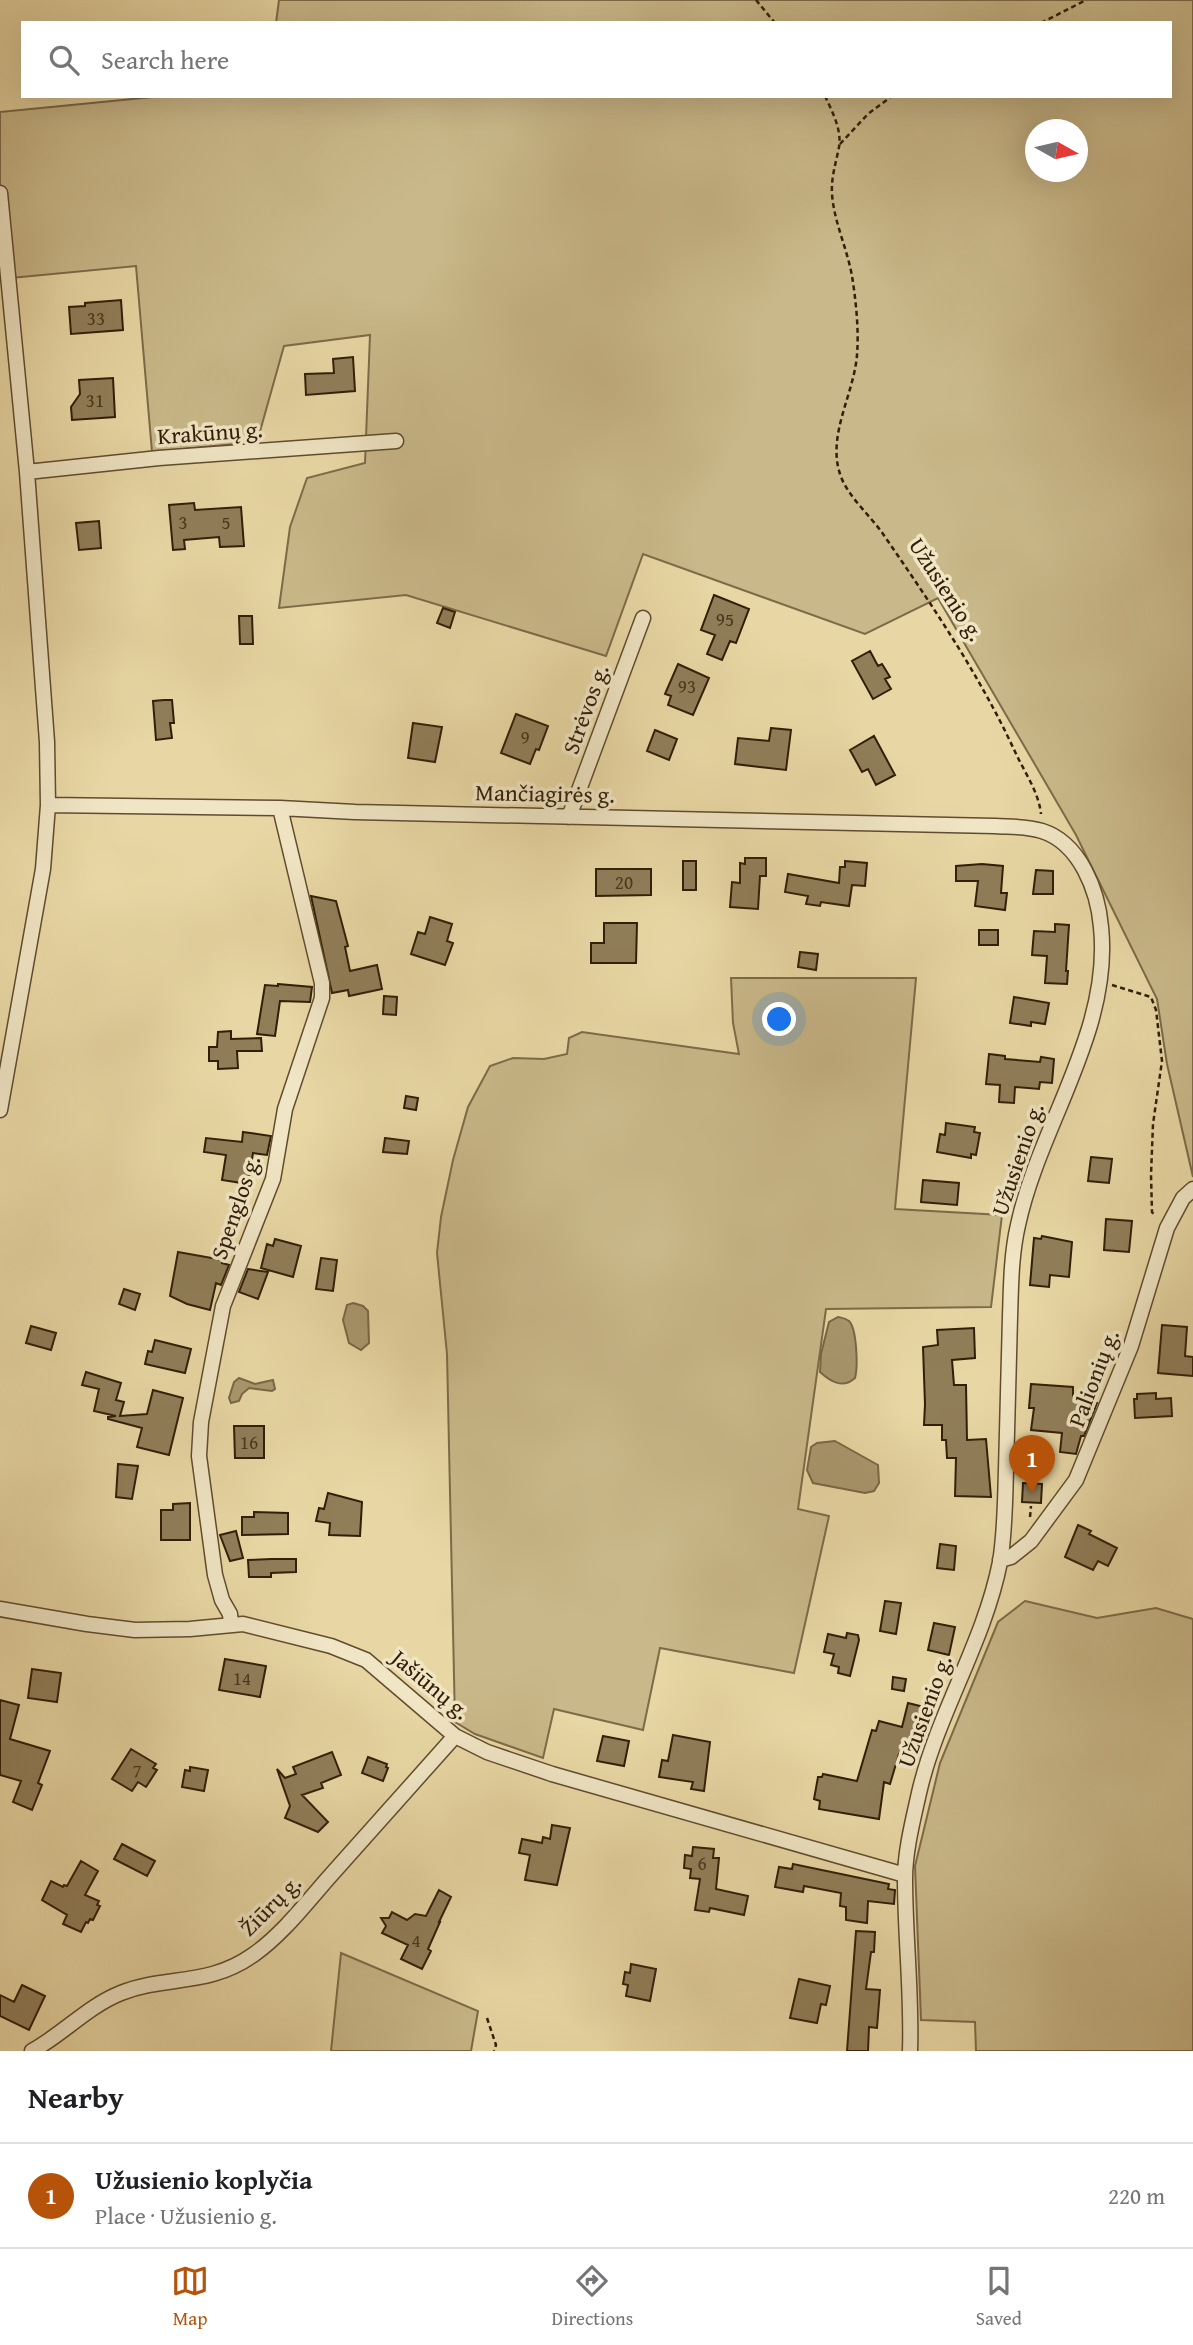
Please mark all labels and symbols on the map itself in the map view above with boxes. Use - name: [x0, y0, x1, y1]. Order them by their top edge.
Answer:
- north arrow: [1025, 119, 1088, 182]
- house number: 33: [87, 304, 105, 332]
- house number: 31: [86, 386, 104, 414]
- street label: Krakūnų g.: [156, 412, 264, 452]
- house number: 3: [178, 508, 188, 536]
- house number: 5: [221, 508, 231, 536]
- street label: Užusienio g.: [901, 531, 993, 647]
- house number: 95: [716, 605, 734, 633]
- street label: Strėvos g.: [553, 659, 617, 759]
- house number: 93: [678, 672, 696, 700]
- house number: 9: [520, 723, 530, 751]
- street label: Mančiagirės g.: [475, 775, 615, 811]
- house number: 20: [615, 868, 633, 896]
- your location: [762, 1002, 796, 1036]
- street label: Užusienio g.: [982, 1098, 1052, 1220]
- street label: Spenglos g.: [202, 1150, 268, 1264]
- street label: Palionių g.: [1059, 1325, 1127, 1431]
- house number: 16: [240, 1428, 258, 1456]
- pin: 1: [1009, 1435, 1055, 1493]
- street label: Jašiūnų g.: [382, 1639, 477, 1727]
- street label: Užusienio g.: [888, 1650, 960, 1772]
- house number: 14: [233, 1664, 251, 1692]
- house number: 7: [132, 1756, 142, 1784]
- house number: 6: [697, 1849, 707, 1877]
- street label: Žiūrų g.: [232, 1867, 308, 1943]
- house number: 4: [411, 1926, 421, 1954]

